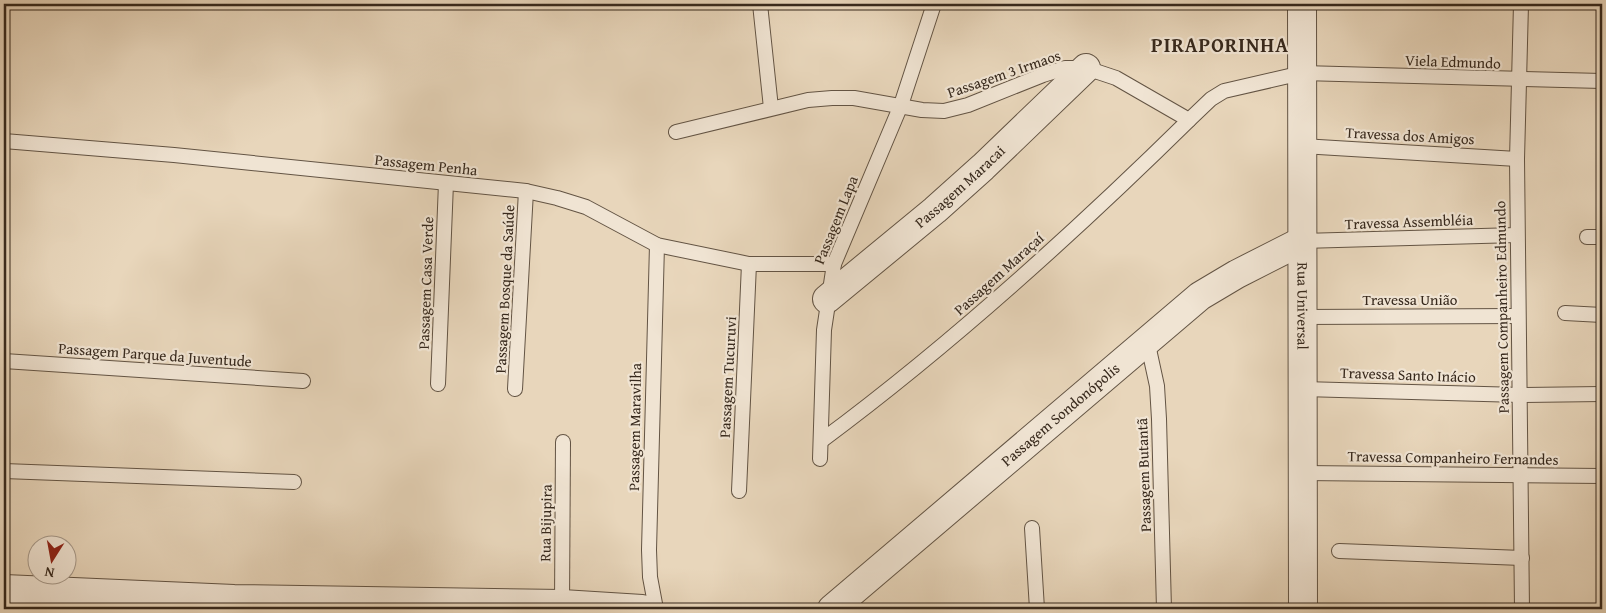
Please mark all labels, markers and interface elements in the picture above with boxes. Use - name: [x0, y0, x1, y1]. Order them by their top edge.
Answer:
- district label: PIRAPORINHA: [1151, 30, 1289, 59]
- street label: Passagem 3 Irmaos: [944, 44, 1063, 103]
- street label: Viela Edmundo: [1405, 49, 1502, 74]
- street label: Travessa dos Amigos: [1345, 122, 1475, 149]
- street label: Passagem Maracai: [910, 140, 1009, 233]
- street label: Passagem Penha: [374, 149, 478, 180]
- street label: Passagem Lapa: [808, 172, 863, 267]
- street label: Passagem Companheiro Edmundo: [1489, 200, 1514, 413]
- street label: Passagem Bosque da Saúde: [490, 204, 519, 374]
- street label: Travessa Assembléia: [1344, 209, 1473, 234]
- street label: Passagem Casa Verde: [413, 216, 438, 350]
- street label: Passagem Maraçaí: [949, 227, 1049, 320]
- street label: Rua Universal: [1292, 262, 1314, 350]
- street label: Travessa União: [1362, 289, 1458, 310]
- street label: Passagem Tucuruvi: [714, 316, 741, 438]
- street label: Passagem Parque da Juventude: [58, 337, 253, 372]
- street label: Passagem Sondonópolis: [996, 358, 1124, 471]
- street label: Travessa Santo Inácio: [1340, 362, 1476, 387]
- street label: Passagem Maravilha: [623, 363, 646, 491]
- street label: Passagem Butantã: [1131, 418, 1156, 532]
- street label: Travessa Companheiro Fernandes: [1347, 445, 1559, 470]
- street label: Rua Bijupira: [534, 484, 557, 562]
- north arrow: [28, 536, 78, 586]
- text: N: [42, 562, 56, 583]

